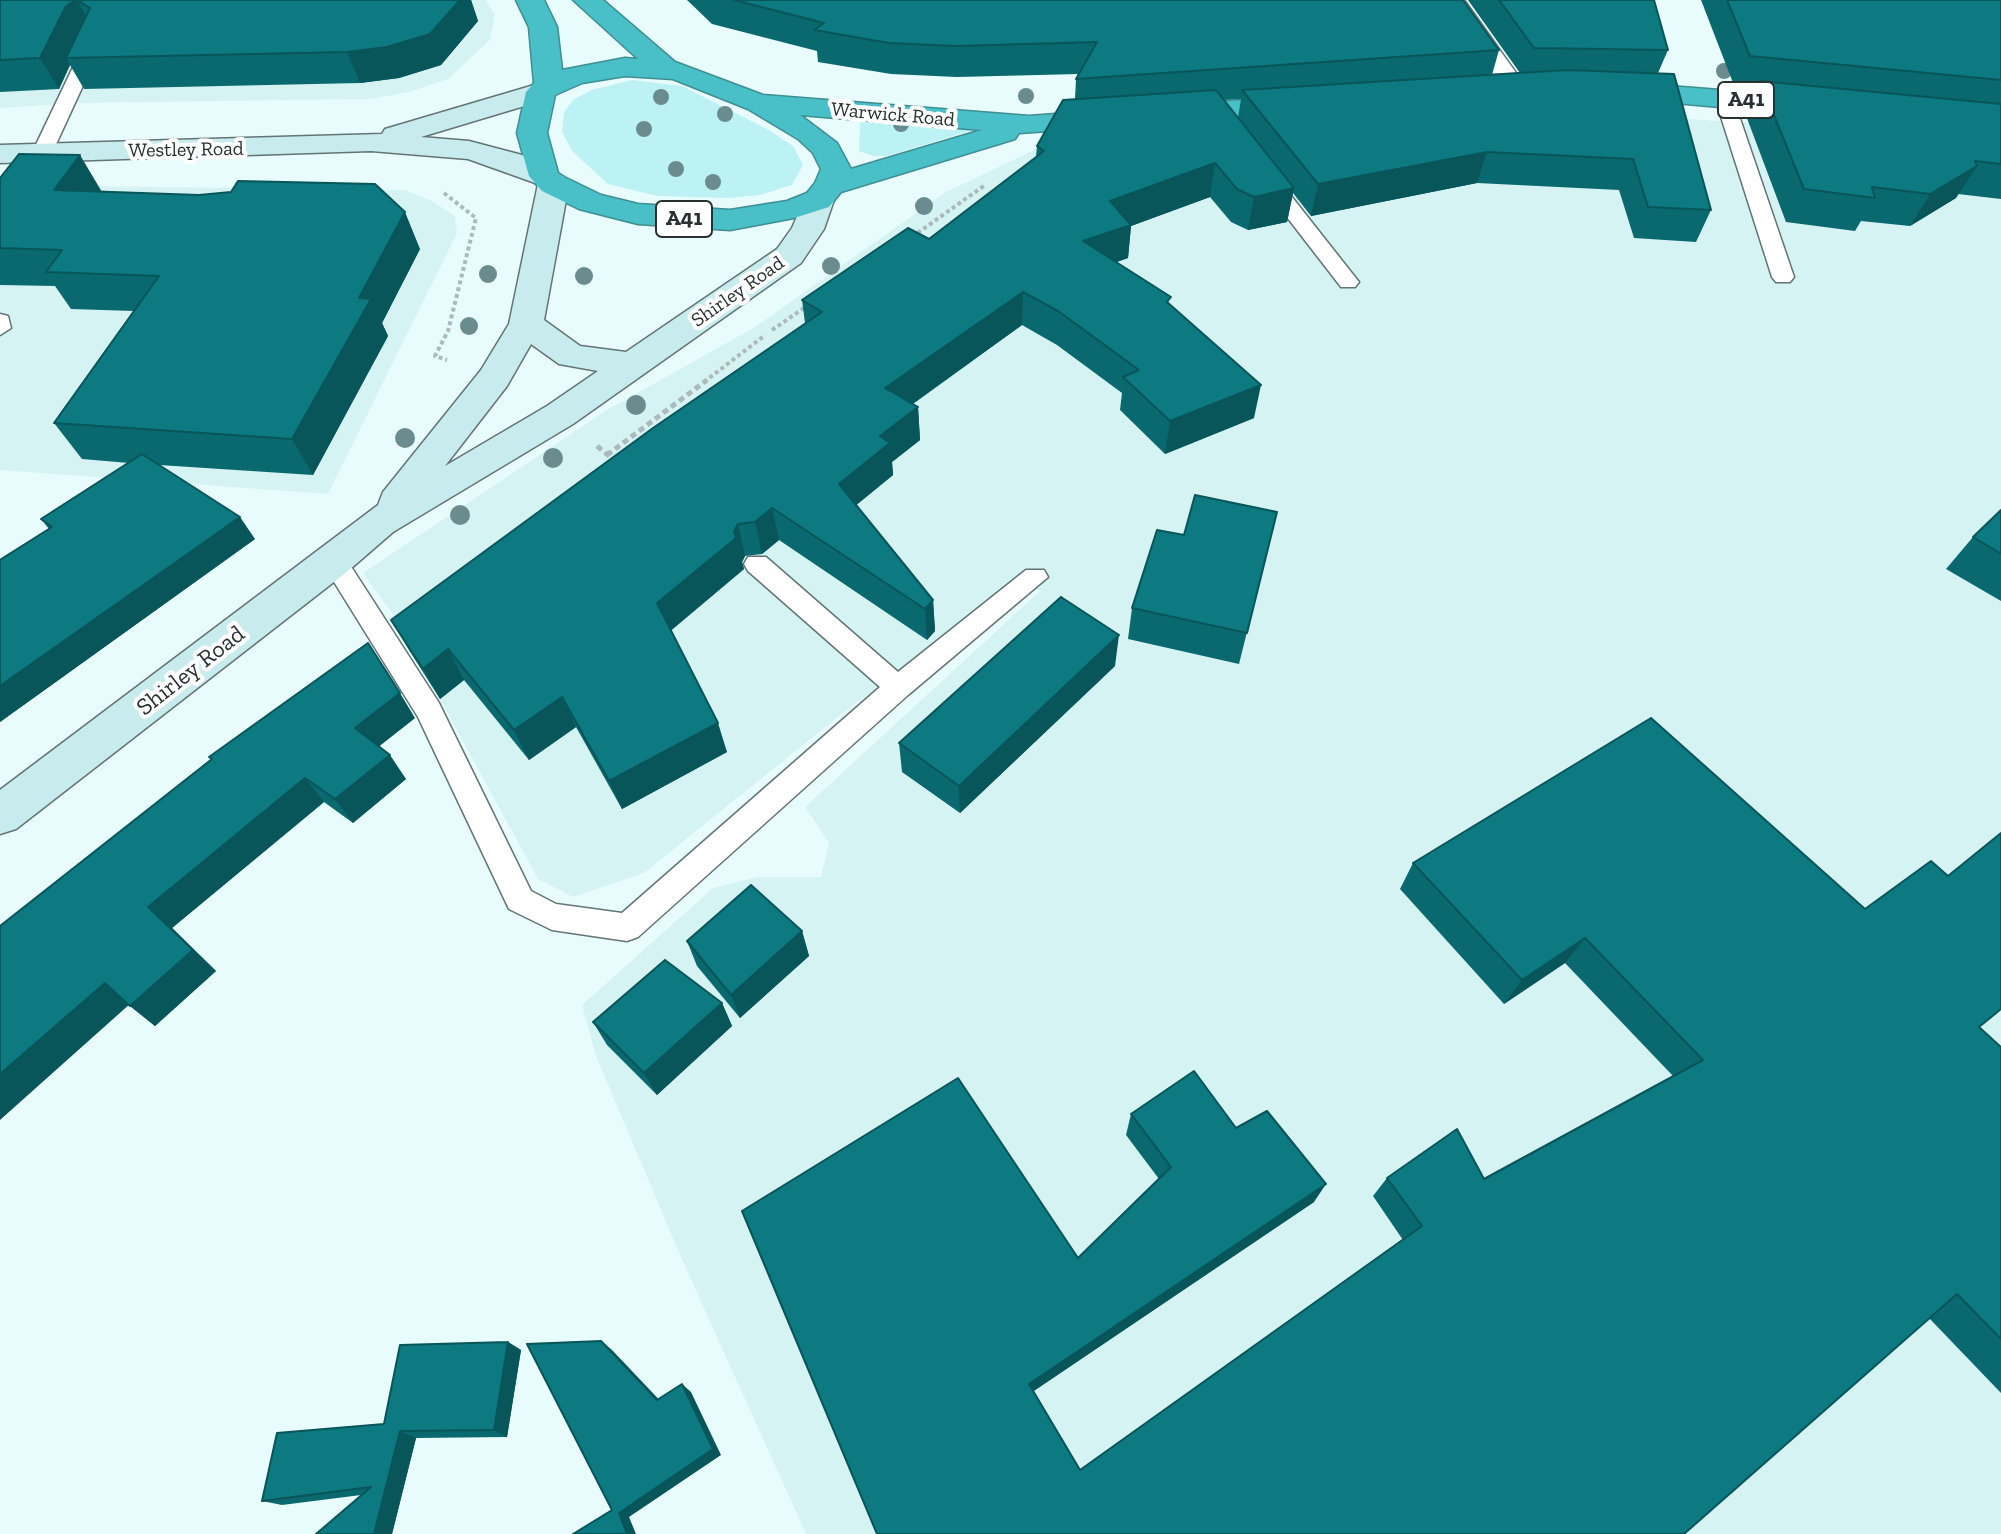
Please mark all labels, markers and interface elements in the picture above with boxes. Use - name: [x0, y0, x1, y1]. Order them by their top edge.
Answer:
- road number: A41: [1718, 82, 1774, 118]
- street label: Warwick Road: [830, 98, 956, 132]
- street label: Westley Road: [128, 137, 244, 163]
- road number: A41: [656, 201, 712, 237]
- street label: Shirley Road: [687, 251, 789, 333]
- street label: Shirley Road: [131, 620, 251, 722]

